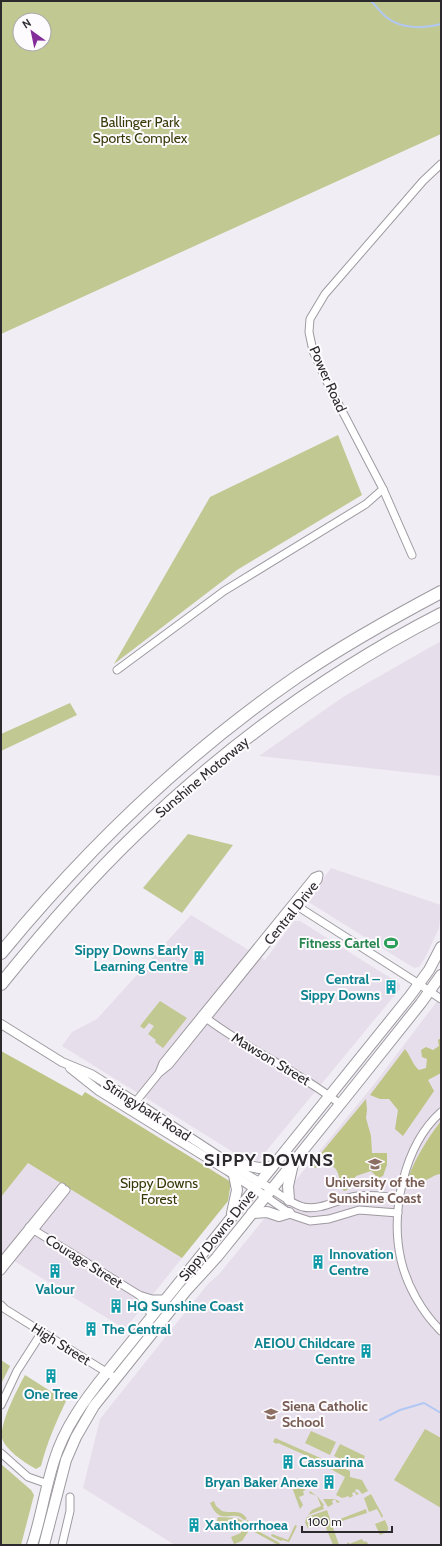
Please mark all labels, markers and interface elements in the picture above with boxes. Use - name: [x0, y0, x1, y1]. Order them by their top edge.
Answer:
- north arrow: [12, 12, 52, 52]
- text: N: [19, 16, 34, 32]
- park label: Ballinger Park Sports Complex: [93, 113, 188, 147]
- street label: Power Road: [305, 343, 351, 415]
- street label: Sunshine Motorway: [151, 733, 253, 821]
- street label: Central Drive: [260, 877, 322, 949]
- place label: Fitness Cartel: [299, 934, 380, 952]
- sports icon: Fitness Cartel: [383, 935, 399, 951]
- place label: Sippy Downs Early Learning Centre: [75, 941, 188, 975]
- building icon: Sippy Downs Early Learning Centre: [191, 950, 207, 966]
- place label: Central – Sippy Downs: [300, 970, 380, 1004]
- building icon: Central – Sippy Downs: [383, 979, 399, 995]
- street label: Mawson Street: [228, 1029, 314, 1090]
- street label: Stringybark Road: [100, 1075, 194, 1145]
- district label: SIPPY DOWNS: [204, 1149, 334, 1171]
- school or university icon: University of the Sunshine Coast: [367, 1156, 383, 1172]
- place label: University of the Sunshine Coast: [325, 1173, 425, 1207]
- park label: Sippy Downs Forest: [120, 1174, 198, 1208]
- street label: Sippy Downs Drive: [175, 1186, 259, 1284]
- street label: Courage Street: [42, 1230, 126, 1292]
- place label: Innovation Centre: [329, 1245, 394, 1279]
- building icon: Innovation Centre: [310, 1254, 326, 1270]
- building icon: Valour: [47, 1263, 63, 1279]
- place label: Valour: [35, 1280, 75, 1298]
- place label: HQ Sunshine Coast: [127, 1297, 244, 1315]
- building icon: HQ Sunshine Coast: [108, 1298, 124, 1314]
- street label: High Street: [28, 1319, 94, 1369]
- place label: The Central: [102, 1320, 171, 1338]
- building icon: The Central: [83, 1321, 99, 1337]
- place label: AEIOU Childcare Centre: [254, 1334, 355, 1368]
- building icon: AEIOU Childcare Centre: [358, 1343, 374, 1359]
- building icon: One Tree: [43, 1368, 59, 1384]
- place label: One Tree: [24, 1385, 78, 1403]
- place label: Siena Catholic School: [282, 1397, 368, 1431]
- school or university icon: Siena Catholic School: [263, 1406, 279, 1422]
- place label: Cassuarina: [299, 1453, 364, 1471]
- building icon: Cassuarina: [280, 1454, 296, 1470]
- place label: Bryan Baker Anexe: [205, 1473, 318, 1491]
- building icon: Bryan Baker Anexe: [321, 1474, 337, 1490]
- scale bar: [302, 1508, 392, 1534]
- text: 100 m: [308, 1514, 342, 1529]
- place label: Xanthorrhoea: [204, 1516, 288, 1534]
- building icon: Xanthorrhoea: [186, 1517, 202, 1533]

